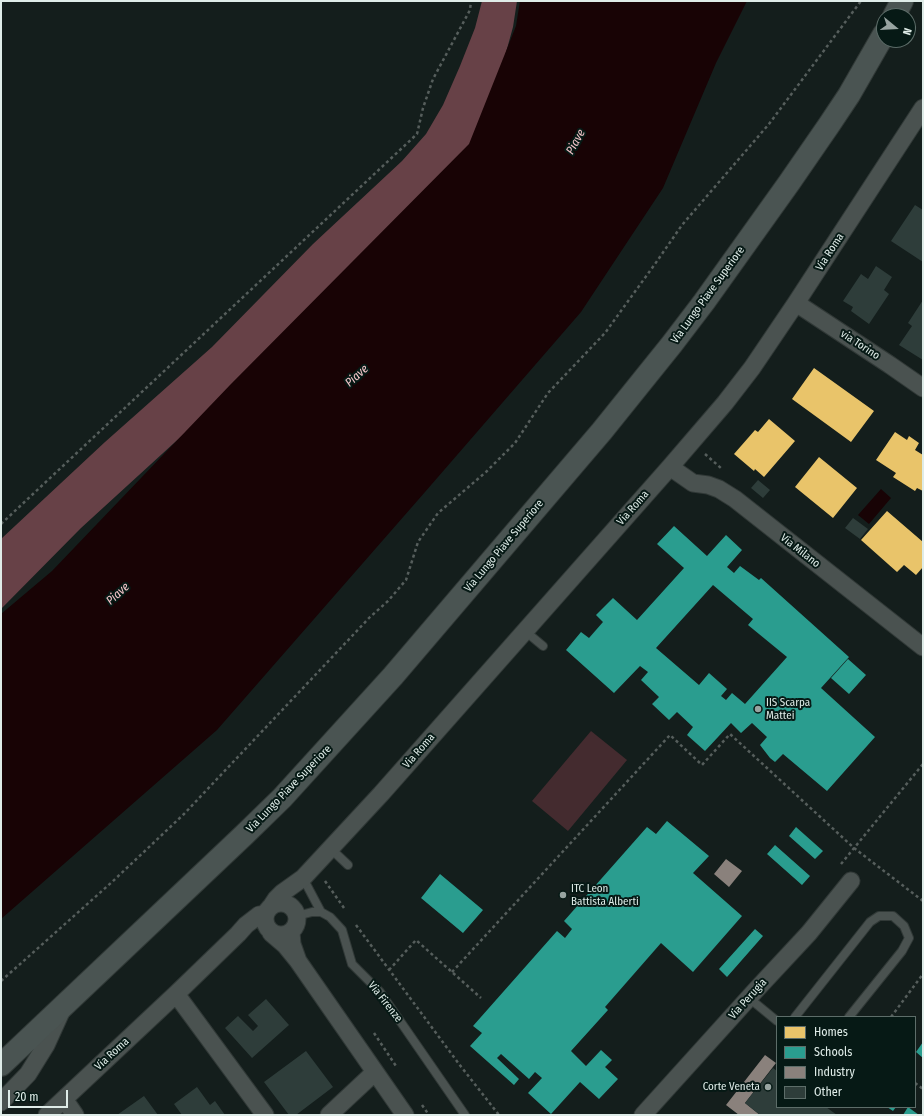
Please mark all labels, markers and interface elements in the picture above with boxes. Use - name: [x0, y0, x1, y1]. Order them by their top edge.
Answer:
- north arrow: [876, 8, 916, 48]
- text: N: [900, 26, 914, 37]
- water label: Piave: [563, 127, 589, 157]
- street label: Via Roma: [813, 231, 847, 273]
- street label: Via Lungo Piave Superiore: [668, 244, 748, 346]
- street label: via Torino: [838, 327, 882, 363]
- water label: Piave: [342, 362, 372, 390]
- street label: Via Roma: [614, 488, 652, 528]
- street label: Via Lungo Piave Superiore: [462, 497, 546, 595]
- street label: Via Milano: [778, 531, 822, 571]
- water label: Piave: [103, 580, 133, 608]
- place label: IIS Scarpa Mattei: [766, 696, 810, 722]
- marker: IIS Scarpa Mattei: [753, 704, 763, 714]
- street label: Via Roma: [400, 731, 438, 771]
- street label: Via Lungo Piave Superiore: [244, 743, 334, 835]
- place label: ITC Leon Battista Alberti: [571, 882, 639, 908]
- marker: ITC Leon Battista Alberti: [558, 890, 568, 900]
- street label: Via Perugia: [726, 976, 770, 1022]
- street label: Via Firenze: [365, 979, 405, 1025]
- legend: [776, 1016, 916, 1108]
- text: Homes: [814, 1025, 848, 1039]
- street label: Via Roma: [92, 1035, 132, 1073]
- text: Schools: [814, 1045, 852, 1059]
- text: Industry: [814, 1065, 855, 1079]
- place label: Corte Veneta: [703, 1080, 760, 1094]
- scale bar: [10, 1082, 70, 1108]
- marker: Corte Veneta: [763, 1082, 773, 1092]
- text: Other: [814, 1085, 842, 1099]
- text: 20 m: [15, 1090, 39, 1104]

